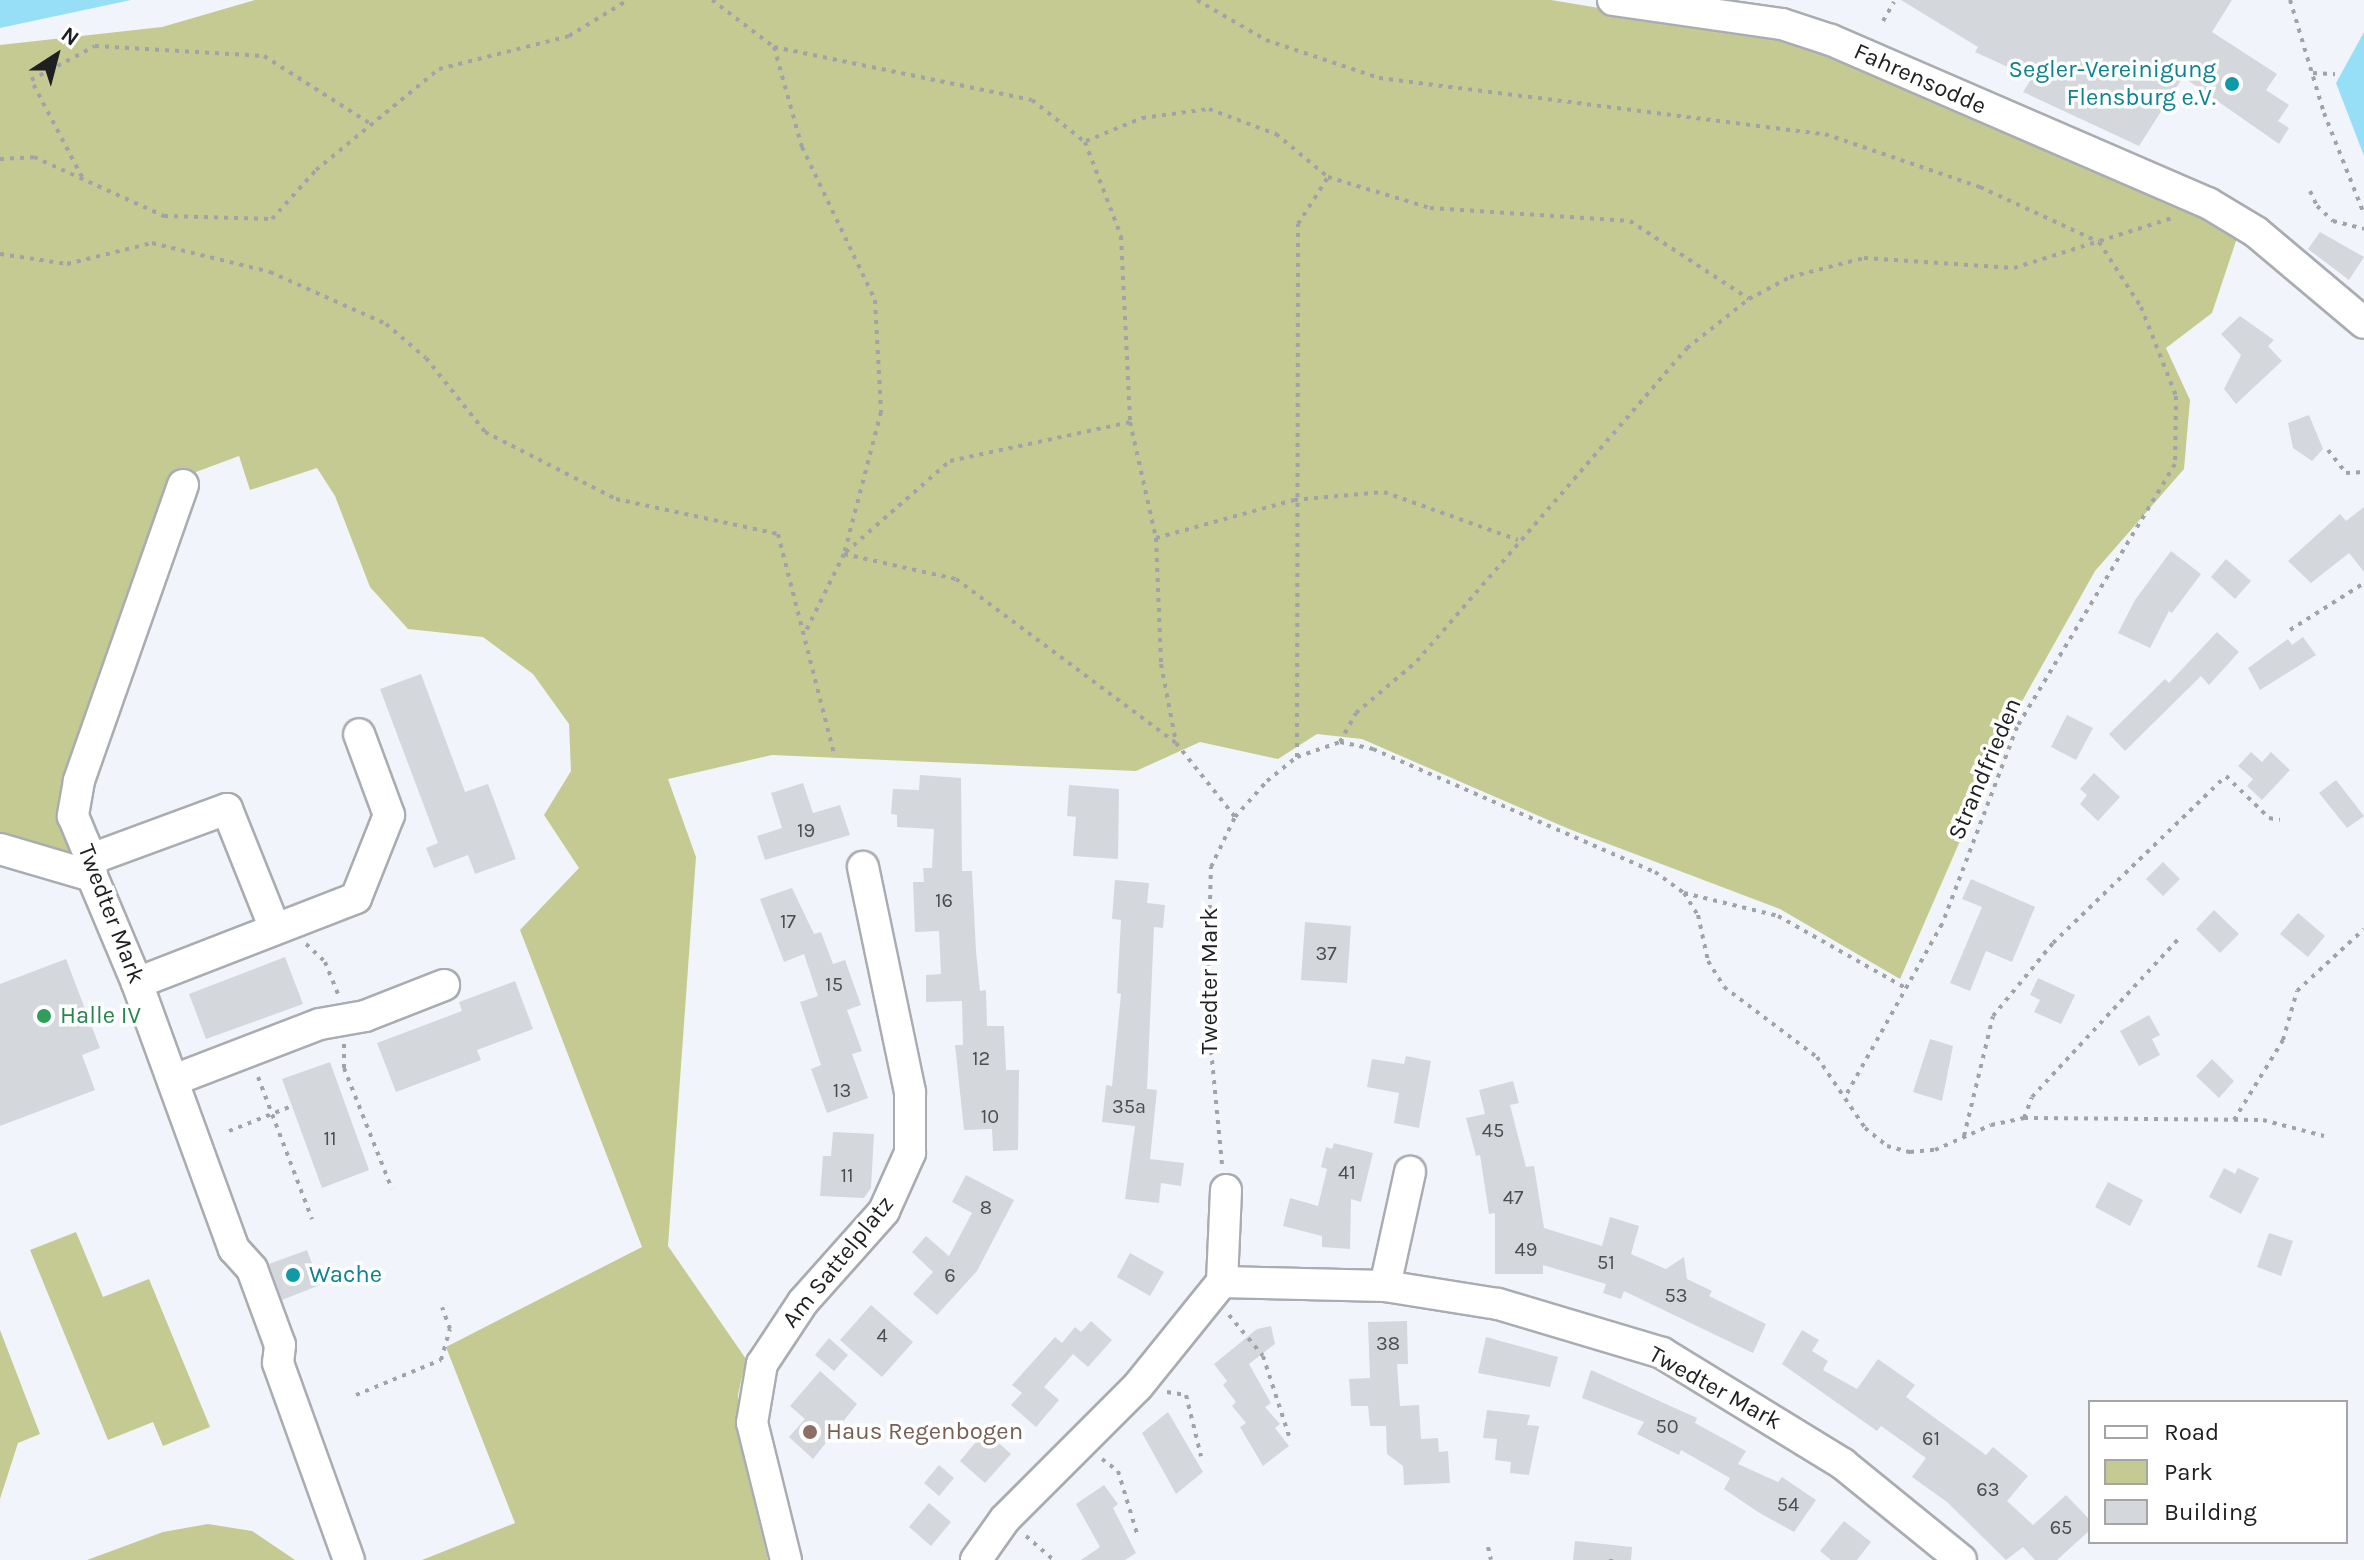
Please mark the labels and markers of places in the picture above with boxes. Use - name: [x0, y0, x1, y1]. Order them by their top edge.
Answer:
- place label: Segler-Vereinigung Flensburg e.V.: [2009, 56, 2216, 112]
- marker: Segler-Vereinigung Flensburg e.V.: [2223, 75, 2241, 93]
- place label: Halle IV: [60, 1002, 141, 1030]
- marker: Halle IV: [35, 1007, 53, 1025]
- place label: Wache: [309, 1261, 382, 1289]
- marker: Wache: [284, 1266, 302, 1284]
- place label: Haus Regenbogen: [826, 1418, 1023, 1446]
- marker: Haus Regenbogen: [801, 1423, 819, 1441]

